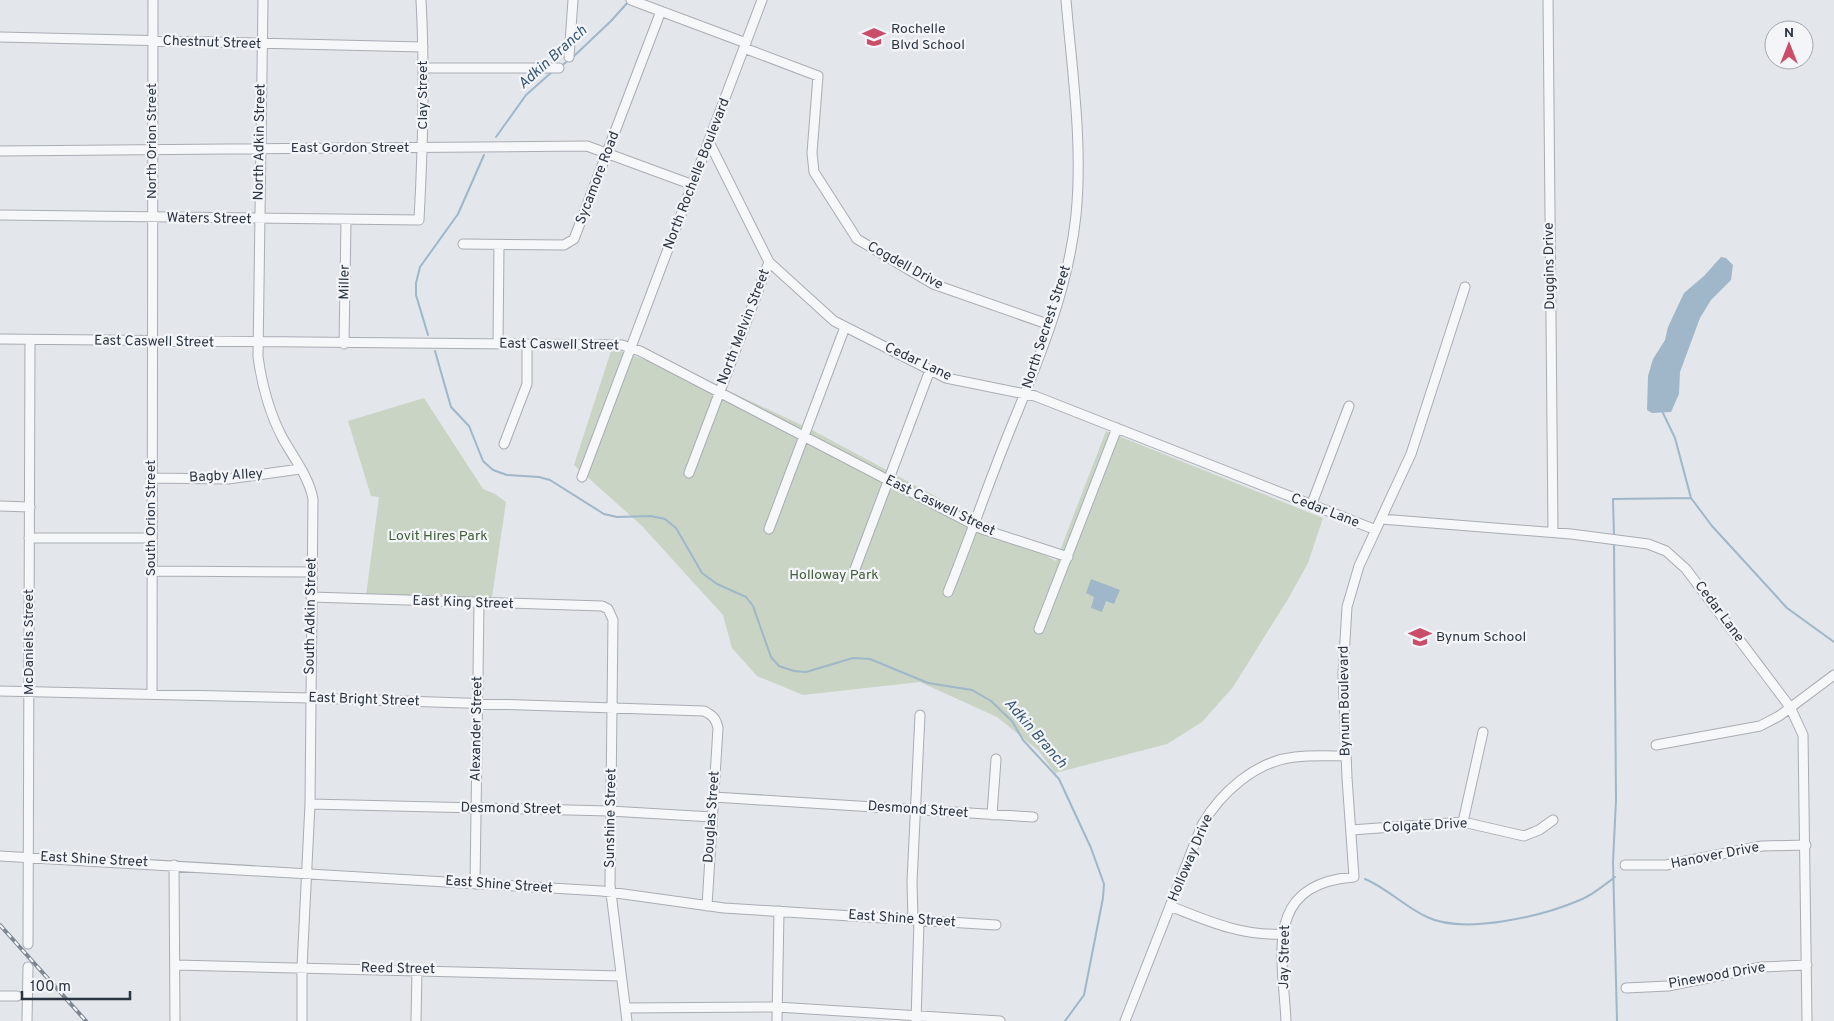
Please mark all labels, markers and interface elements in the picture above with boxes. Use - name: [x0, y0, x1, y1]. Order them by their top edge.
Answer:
- north arrow: [1764, 20, 1814, 70]
- place label: Rochelle Blvd School: [891, 21, 965, 54]
- water label: Adkin Branch: [514, 22, 592, 94]
- school or university icon: Rochelle Blvd School: [861, 24, 887, 50]
- text: N: [1784, 25, 1794, 42]
- street label: Chestnut Street: [162, 33, 262, 53]
- street label: Clay Street: [415, 60, 432, 130]
- street label: North Orion Street: [144, 83, 161, 199]
- street label: North Adkin Street: [250, 83, 270, 201]
- street label: North Rochelle Boulevard: [660, 96, 734, 252]
- street label: Sycamore Road: [573, 129, 623, 227]
- street label: East Gordon Street: [291, 140, 409, 157]
- street label: Waters Street: [166, 210, 252, 228]
- street label: Duggins Drive: [1541, 222, 1559, 310]
- street label: Cogdell Drive: [864, 238, 946, 294]
- street label: North Secrest Street: [1019, 263, 1075, 391]
- street label: Miller: [336, 264, 354, 300]
- street label: North Melvin Street: [714, 267, 774, 387]
- street label: East Caswell Street: [94, 332, 214, 352]
- street label: East Caswell Street: [499, 335, 619, 355]
- street label: Cedar Lane: [882, 339, 954, 385]
- street label: South Orion Street: [143, 460, 160, 576]
- street label: Bagby Alley: [189, 466, 263, 486]
- street label: East Caswell Street: [882, 472, 998, 540]
- street label: Cedar Lane: [1288, 490, 1362, 532]
- park label: Lovit Hires Park: [388, 528, 488, 545]
- street label: South Adkin Street: [301, 557, 321, 675]
- park label: Holloway Park: [789, 567, 879, 584]
- street label: Cedar Lane: [1691, 578, 1747, 646]
- street label: McDaniels Street: [21, 589, 38, 695]
- street label: East King Street: [412, 593, 514, 613]
- school or university icon: Bynum School: [1407, 624, 1433, 650]
- place label: Bynum School: [1436, 629, 1526, 646]
- street label: Bynum Boulevard: [1336, 646, 1354, 756]
- street label: Alexander Street: [468, 676, 486, 782]
- street label: East Bright Street: [308, 690, 420, 710]
- water label: Adkin Branch: [999, 695, 1071, 773]
- street label: Sunshine Street: [602, 768, 620, 868]
- street label: Douglas Street: [700, 770, 724, 864]
- street label: Desmond Street: [867, 798, 969, 822]
- street label: Desmond Street: [460, 800, 562, 818]
- street label: Holloway Drive: [1165, 812, 1217, 904]
- street label: Colgate Drive: [1382, 815, 1468, 837]
- street label: Hanover Drive: [1669, 839, 1761, 873]
- street label: East Shine Street: [40, 849, 148, 871]
- street label: East Shine Street: [445, 873, 553, 897]
- street label: East Shine Street: [848, 907, 956, 931]
- street label: Jay Street: [1276, 925, 1294, 989]
- street label: Pinewood Drive: [1667, 959, 1767, 993]
- street label: Reed Street: [361, 960, 435, 978]
- scale bar: [22, 968, 130, 1000]
- text: 100 m: [30, 978, 71, 997]

